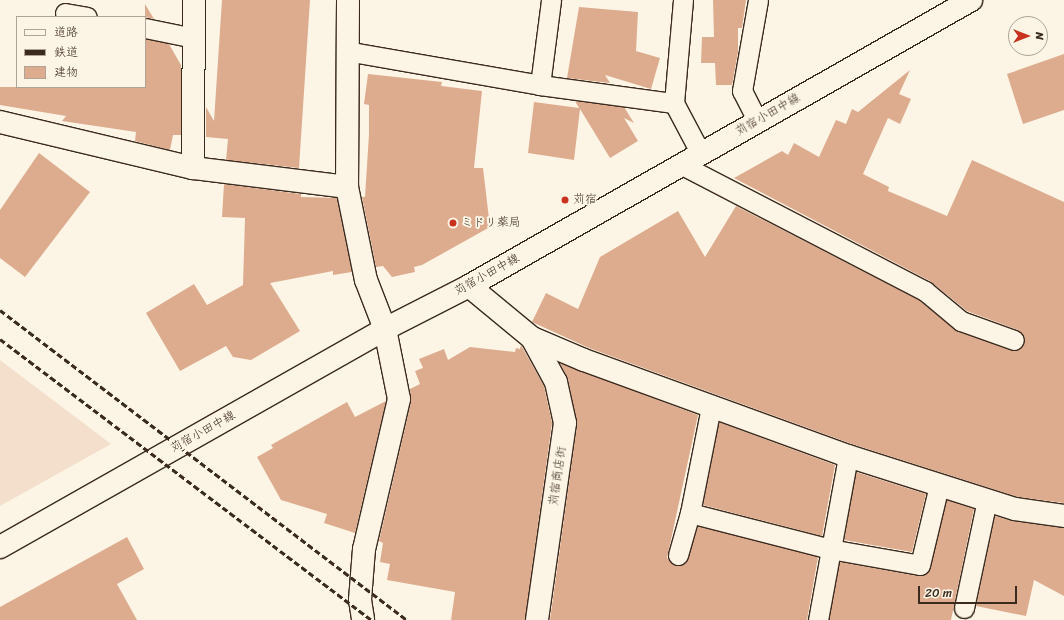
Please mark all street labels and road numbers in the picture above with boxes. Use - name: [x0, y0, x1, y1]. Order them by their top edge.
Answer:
- street label: 苅宿小田中線: [733, 91, 803, 139]
- street label: 苅宿小田中線: [452, 251, 522, 299]
- street label: 苅宿小田中線: [168, 408, 238, 456]
- street label: 苅宿商店街: [547, 445, 569, 507]

